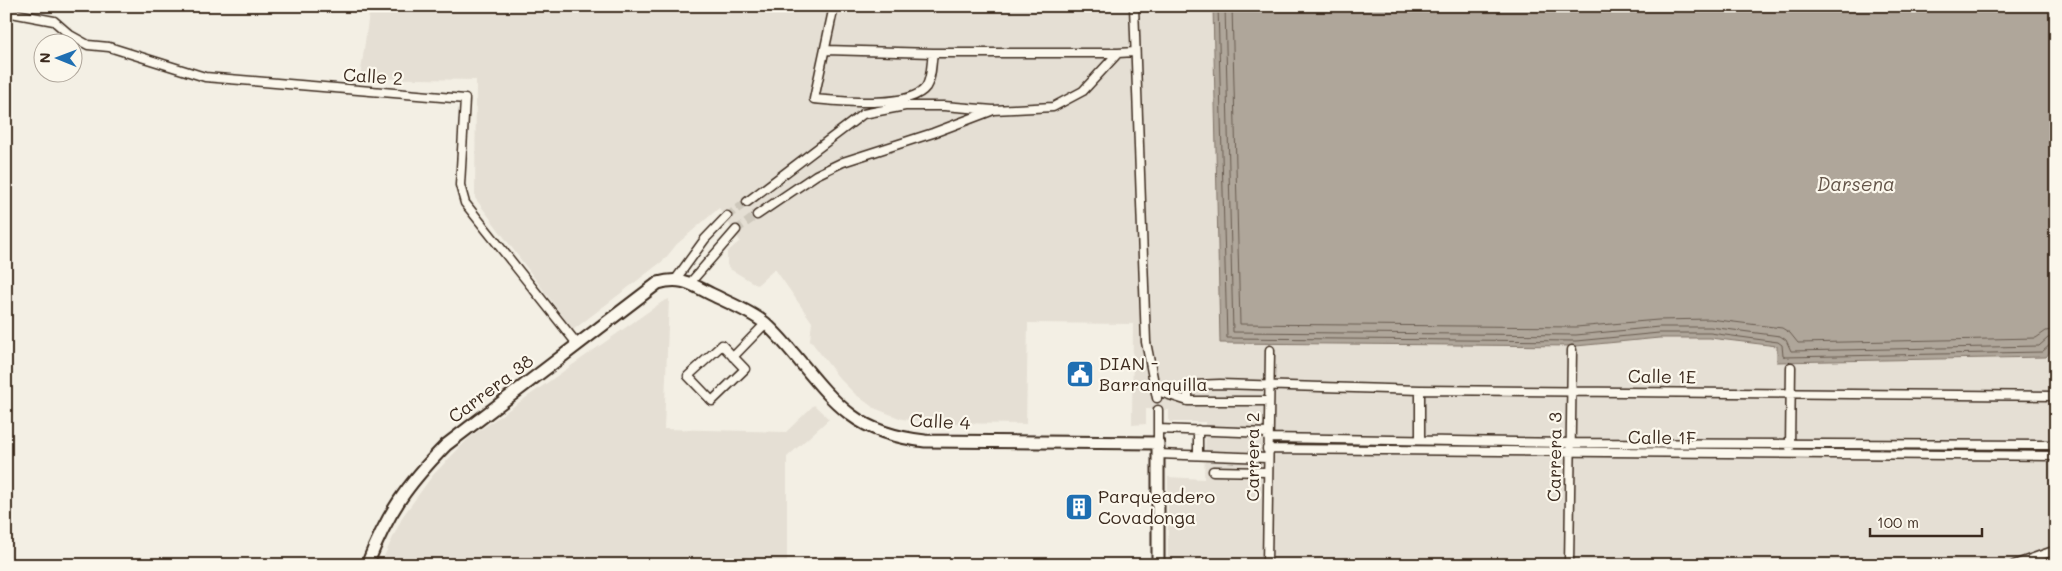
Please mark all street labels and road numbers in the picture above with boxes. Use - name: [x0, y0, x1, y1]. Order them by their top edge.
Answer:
- street label: Calle 2: [342, 62, 404, 90]
- street label: Carrera 38: [443, 348, 538, 428]
- street label: Calle 1E: [1628, 363, 1696, 389]
- street label: Calle 4: [909, 407, 971, 435]
- street label: Carrera 2: [1240, 412, 1264, 502]
- street label: Carrera 3: [1541, 412, 1567, 502]
- street label: Calle 1F: [1628, 424, 1696, 450]

